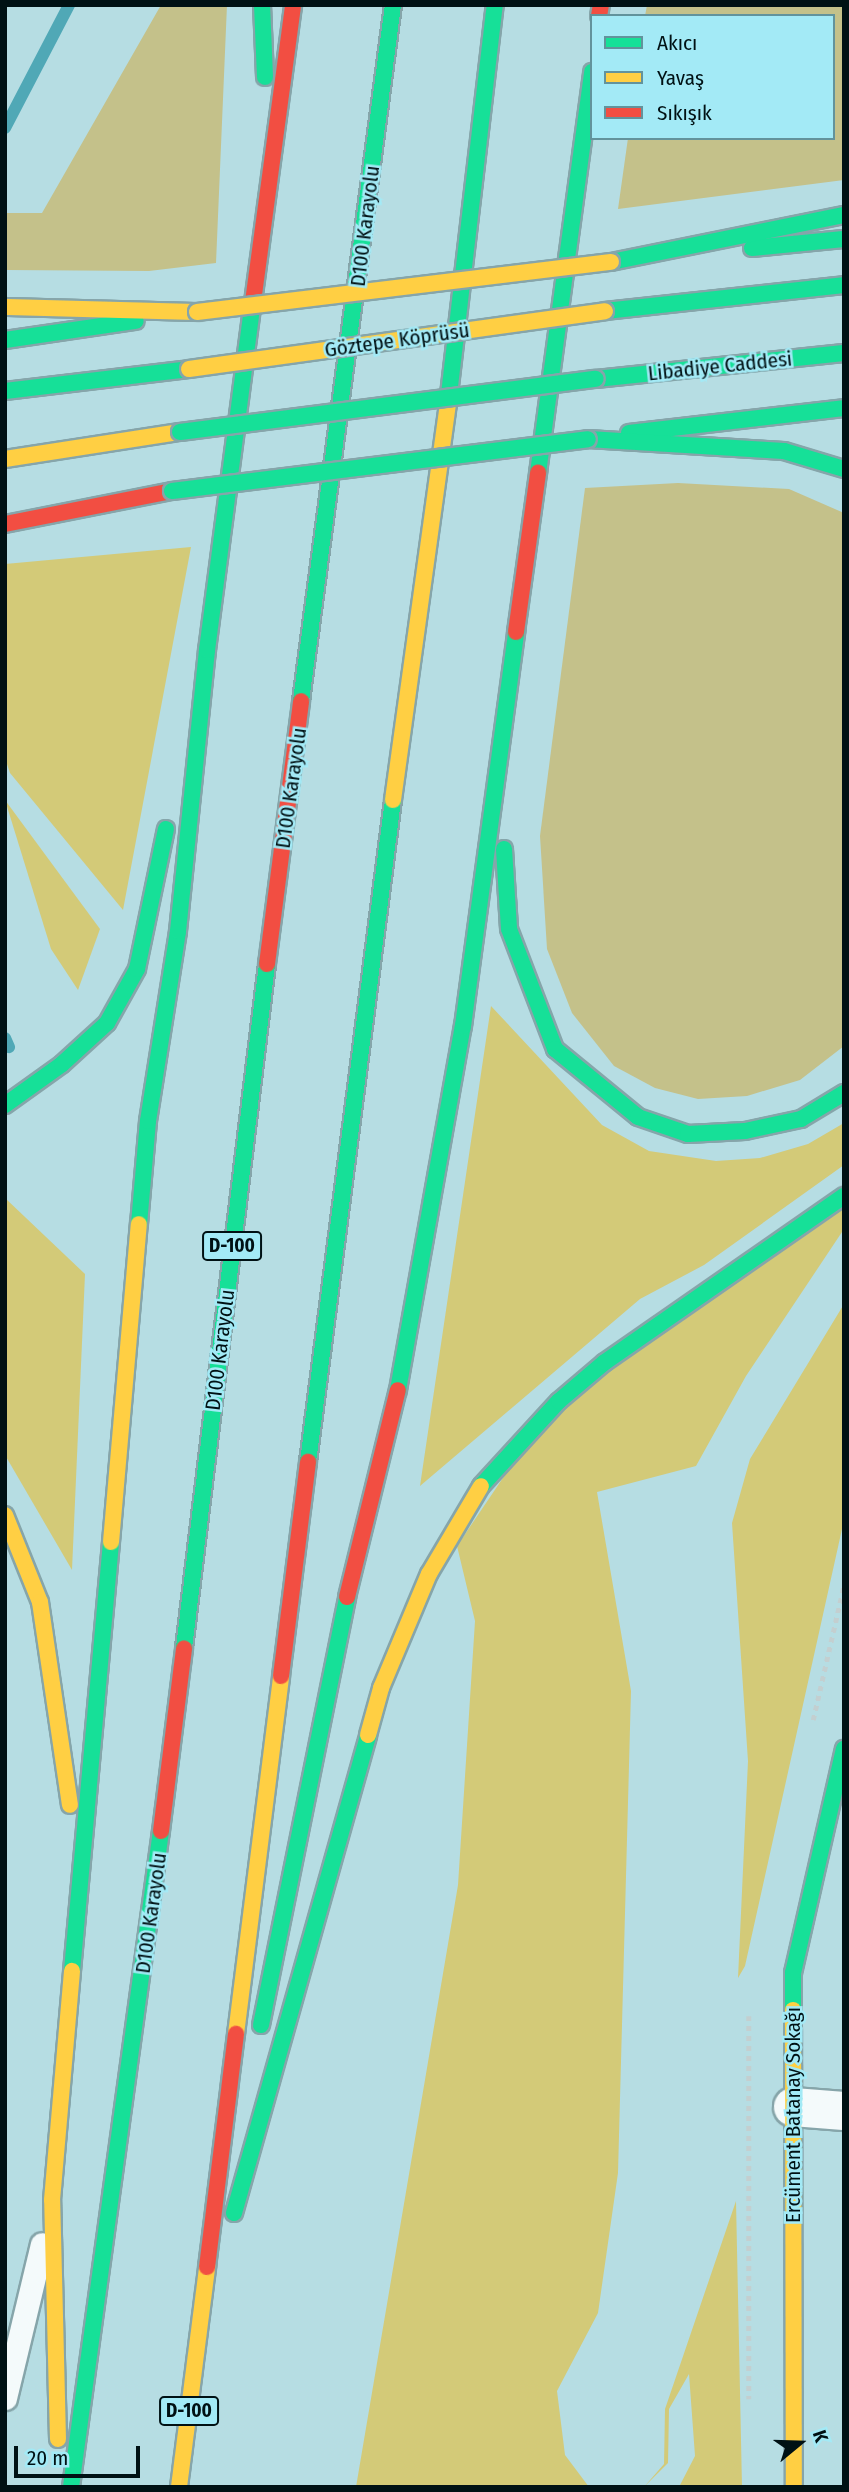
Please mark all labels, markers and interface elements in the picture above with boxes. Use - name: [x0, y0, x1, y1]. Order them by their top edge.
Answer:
- legend: [590, 14, 835, 140]
- text: Akıcı: [657, 30, 697, 56]
- text: Yavaş: [657, 65, 704, 91]
- text: Sıkışık: [657, 100, 712, 126]
- street label: D100 Karayolu: [345, 164, 385, 288]
- street label: Göztepe Köprüsü: [323, 317, 471, 363]
- street label: Libadiye Caddesi: [647, 346, 793, 386]
- street label: D100 Karayolu: [270, 726, 312, 850]
- road number: D-100: [201, 1230, 264, 1262]
- street label: D100 Karayolu: [200, 1288, 240, 1412]
- street label: D100 Karayolu: [130, 1851, 172, 1975]
- street label: Ercüment Batanay Sokağı: [780, 2007, 806, 2223]
- road number: D-100: [158, 2396, 220, 2426]
- north arrow: [765, 2408, 835, 2478]
- text: K: [808, 2427, 833, 2445]
- scale bar: [18, 2432, 144, 2476]
- text: 20 m: [27, 2445, 68, 2471]

